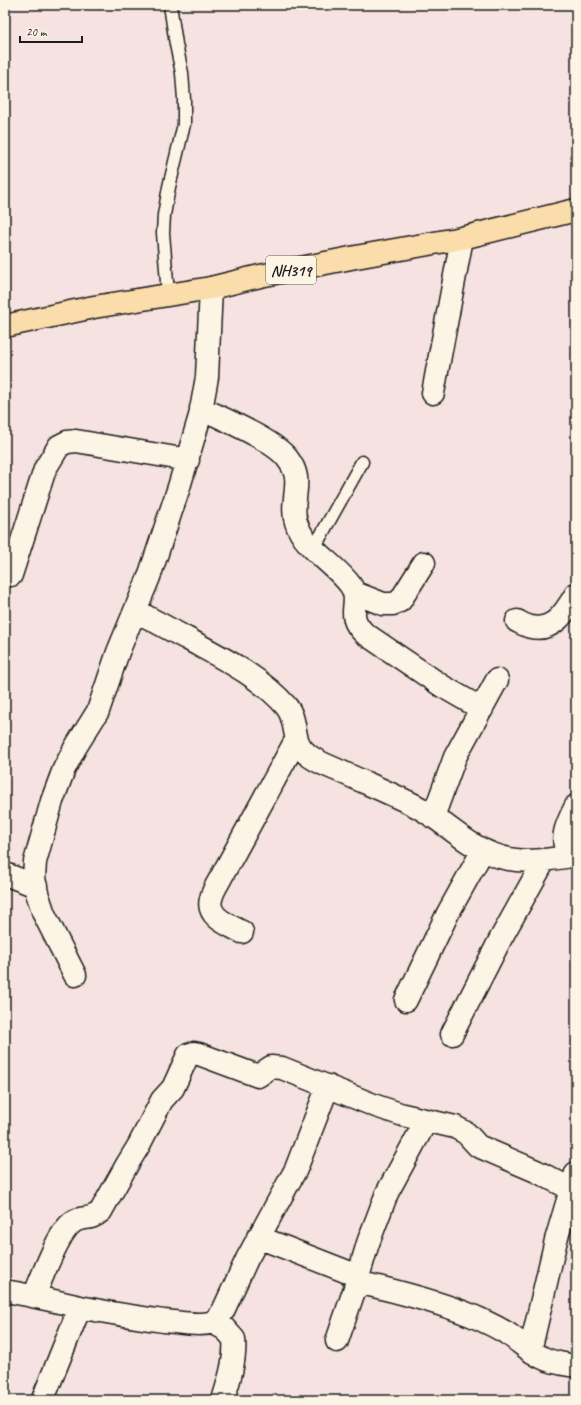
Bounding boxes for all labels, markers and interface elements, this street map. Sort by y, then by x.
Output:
scale bar [20,18,82,44]
text: 20 m [26,24,48,40]
road number: NH319 [266,256,316,284]

